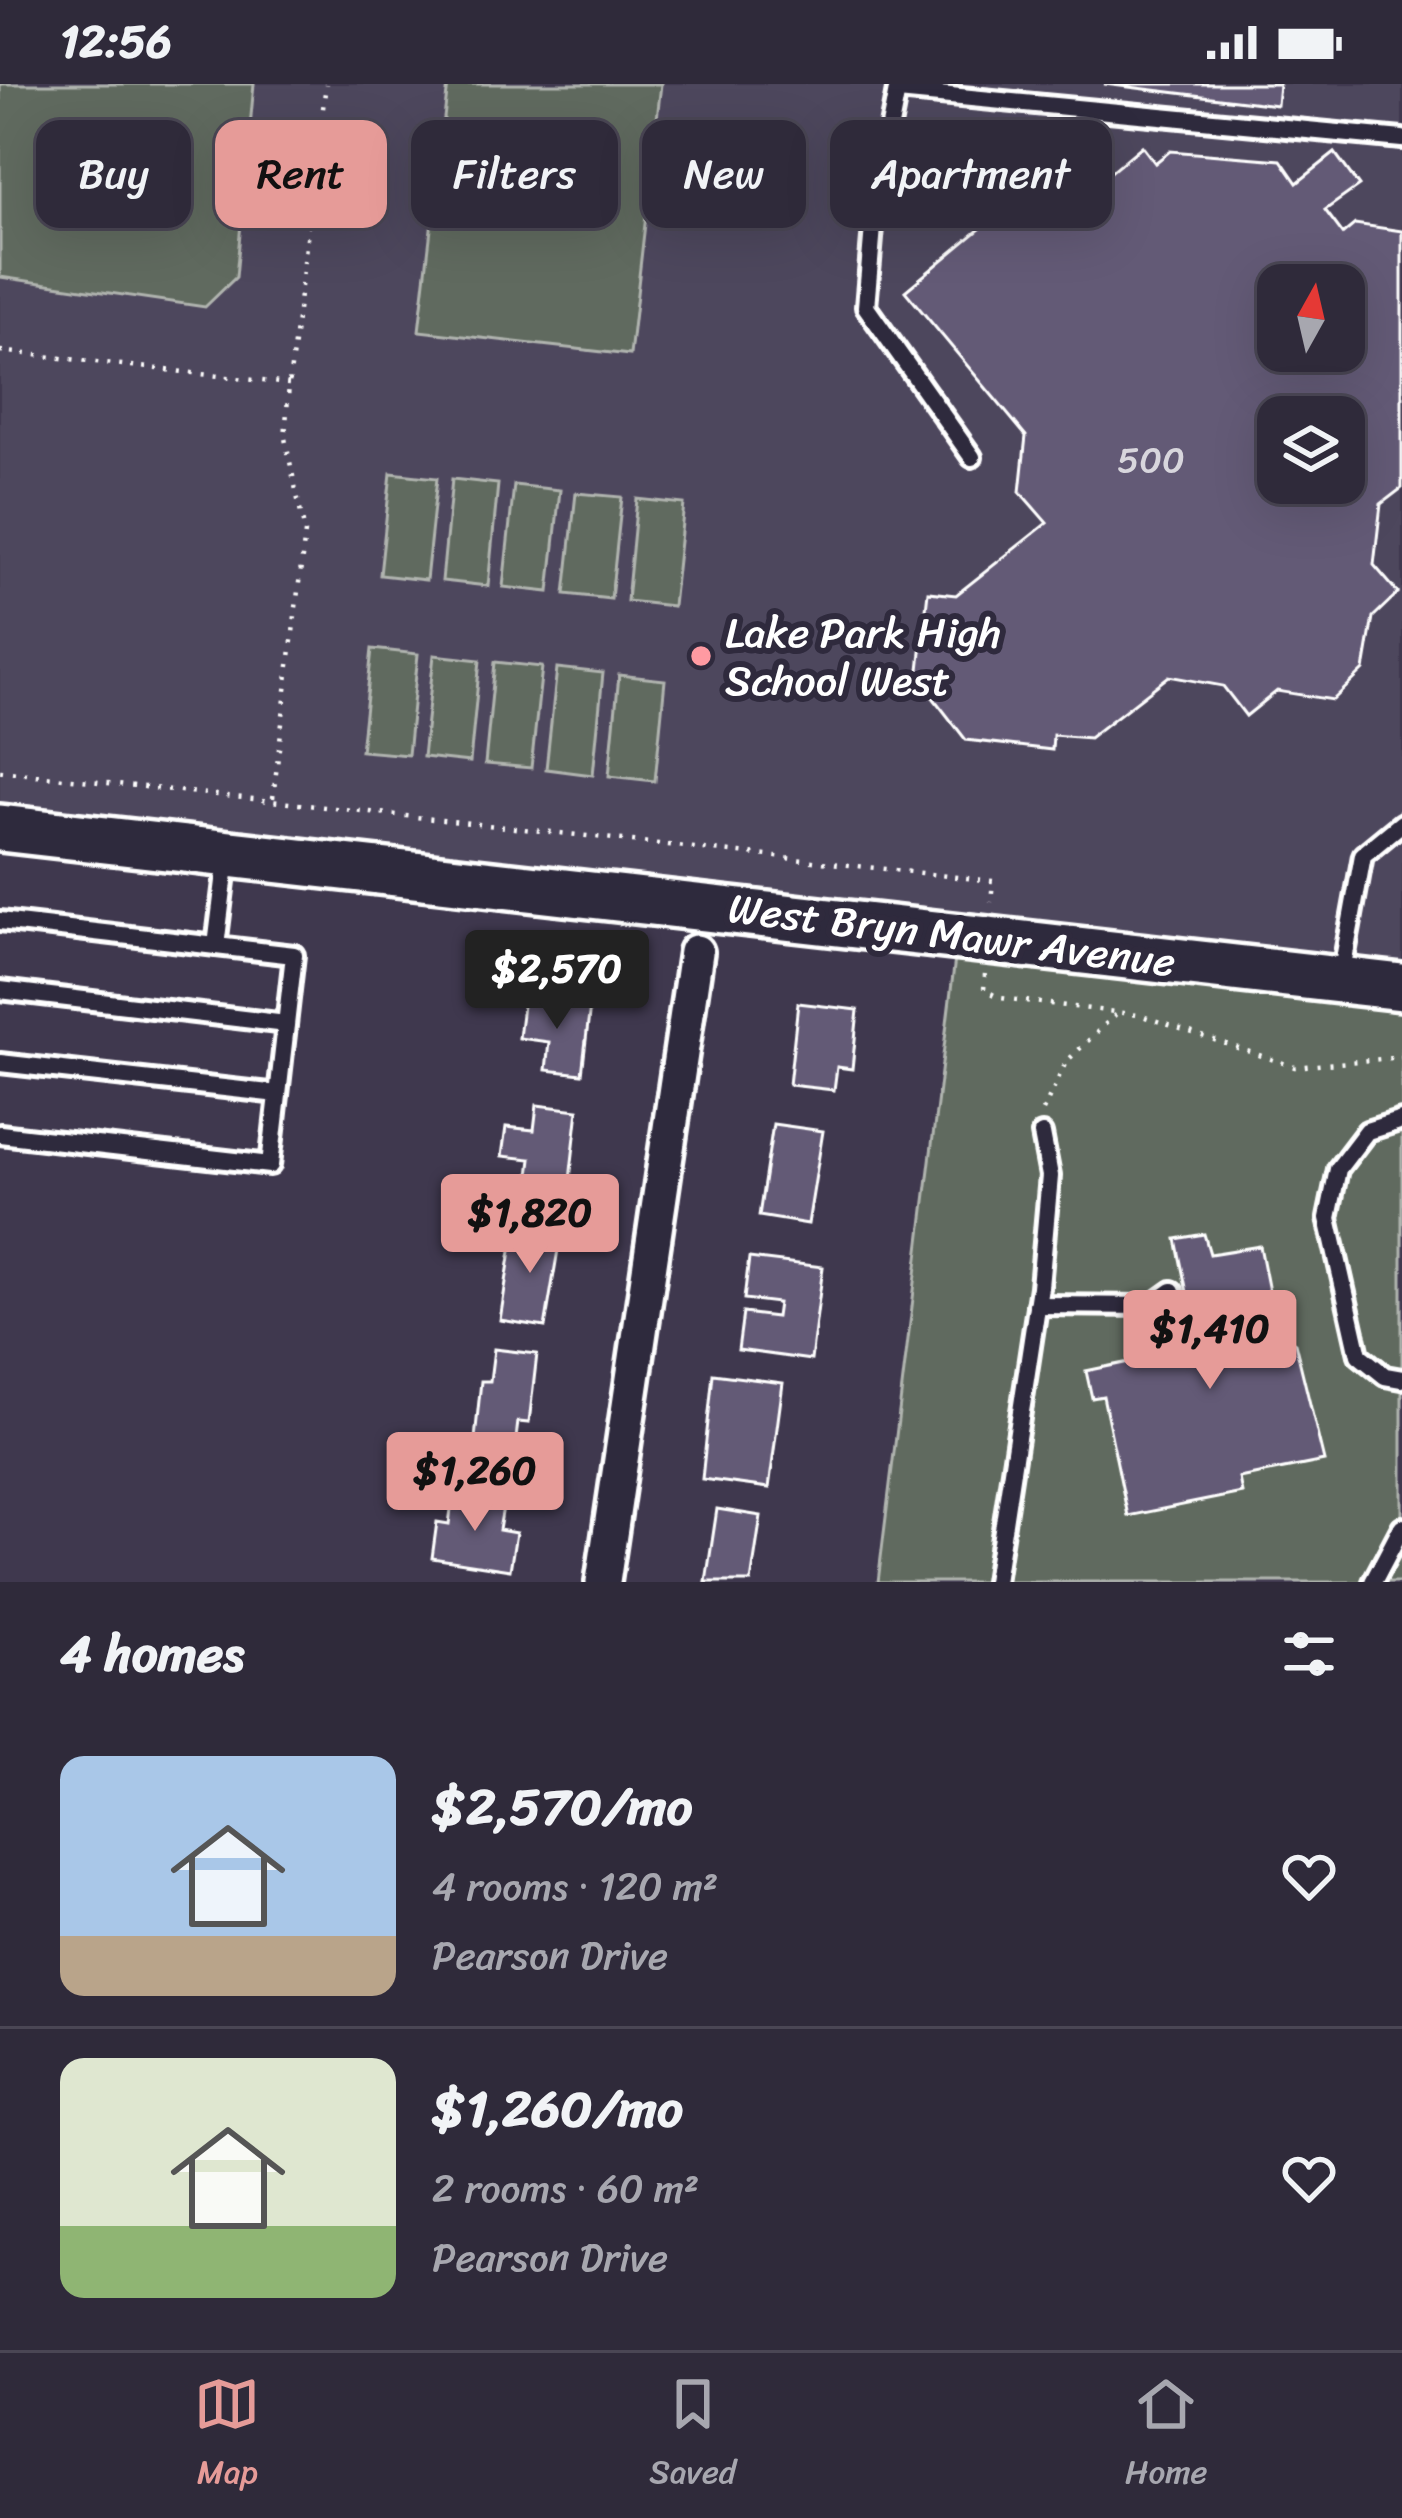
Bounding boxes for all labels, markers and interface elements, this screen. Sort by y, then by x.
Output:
text: 12:56 [60,2,172,82]
chip: Buy [36,120,191,228]
chip: Rent [215,120,387,228]
chip: Filters [411,120,618,228]
chip: New [642,120,806,228]
chip: Apartment [830,120,1112,228]
north arrow [1257,264,1365,372]
map controls [1257,264,1365,504]
button: layers [1257,396,1365,504]
house number: 500 [1117,428,1185,492]
place label: Lake Park High School West [725,596,1001,718]
marker: Lake Park High School West [688,643,714,669]
street label: West Bryn Mawr Avenue [724,871,1180,999]
pin: $2,570 [459,930,655,1032]
text: $2,570 [492,934,622,1003]
pin: $1,820 [432,1174,628,1276]
text: $1,820 [468,1178,592,1247]
pin: $1,410 [1112,1290,1308,1392]
text: $1,410 [1150,1294,1270,1363]
pin: $1,260 [377,1432,573,1534]
text: $1,260 [414,1436,536,1505]
text: 4 homes [60,1609,244,1699]
icon: filters [1276,1621,1342,1687]
text: $2,570/mo [432,1762,692,1852]
icon: home [156,1804,300,1948]
icon: heart [1276,1843,1342,1909]
text: 4 rooms · 120 m² [432,1852,718,1921]
text: Pearson Drive [432,1921,668,1990]
text: $1,260/mo [432,2064,683,2154]
icon: home [156,2106,300,2250]
icon: heart [1276,2145,1342,2211]
text: 2 rooms · 60 m² [432,2154,699,2223]
text: Pearson Drive [432,2223,668,2292]
tab: Map [194,2371,260,2501]
tab: Saved [649,2371,736,2501]
tab: Home [1125,2371,1208,2501]

